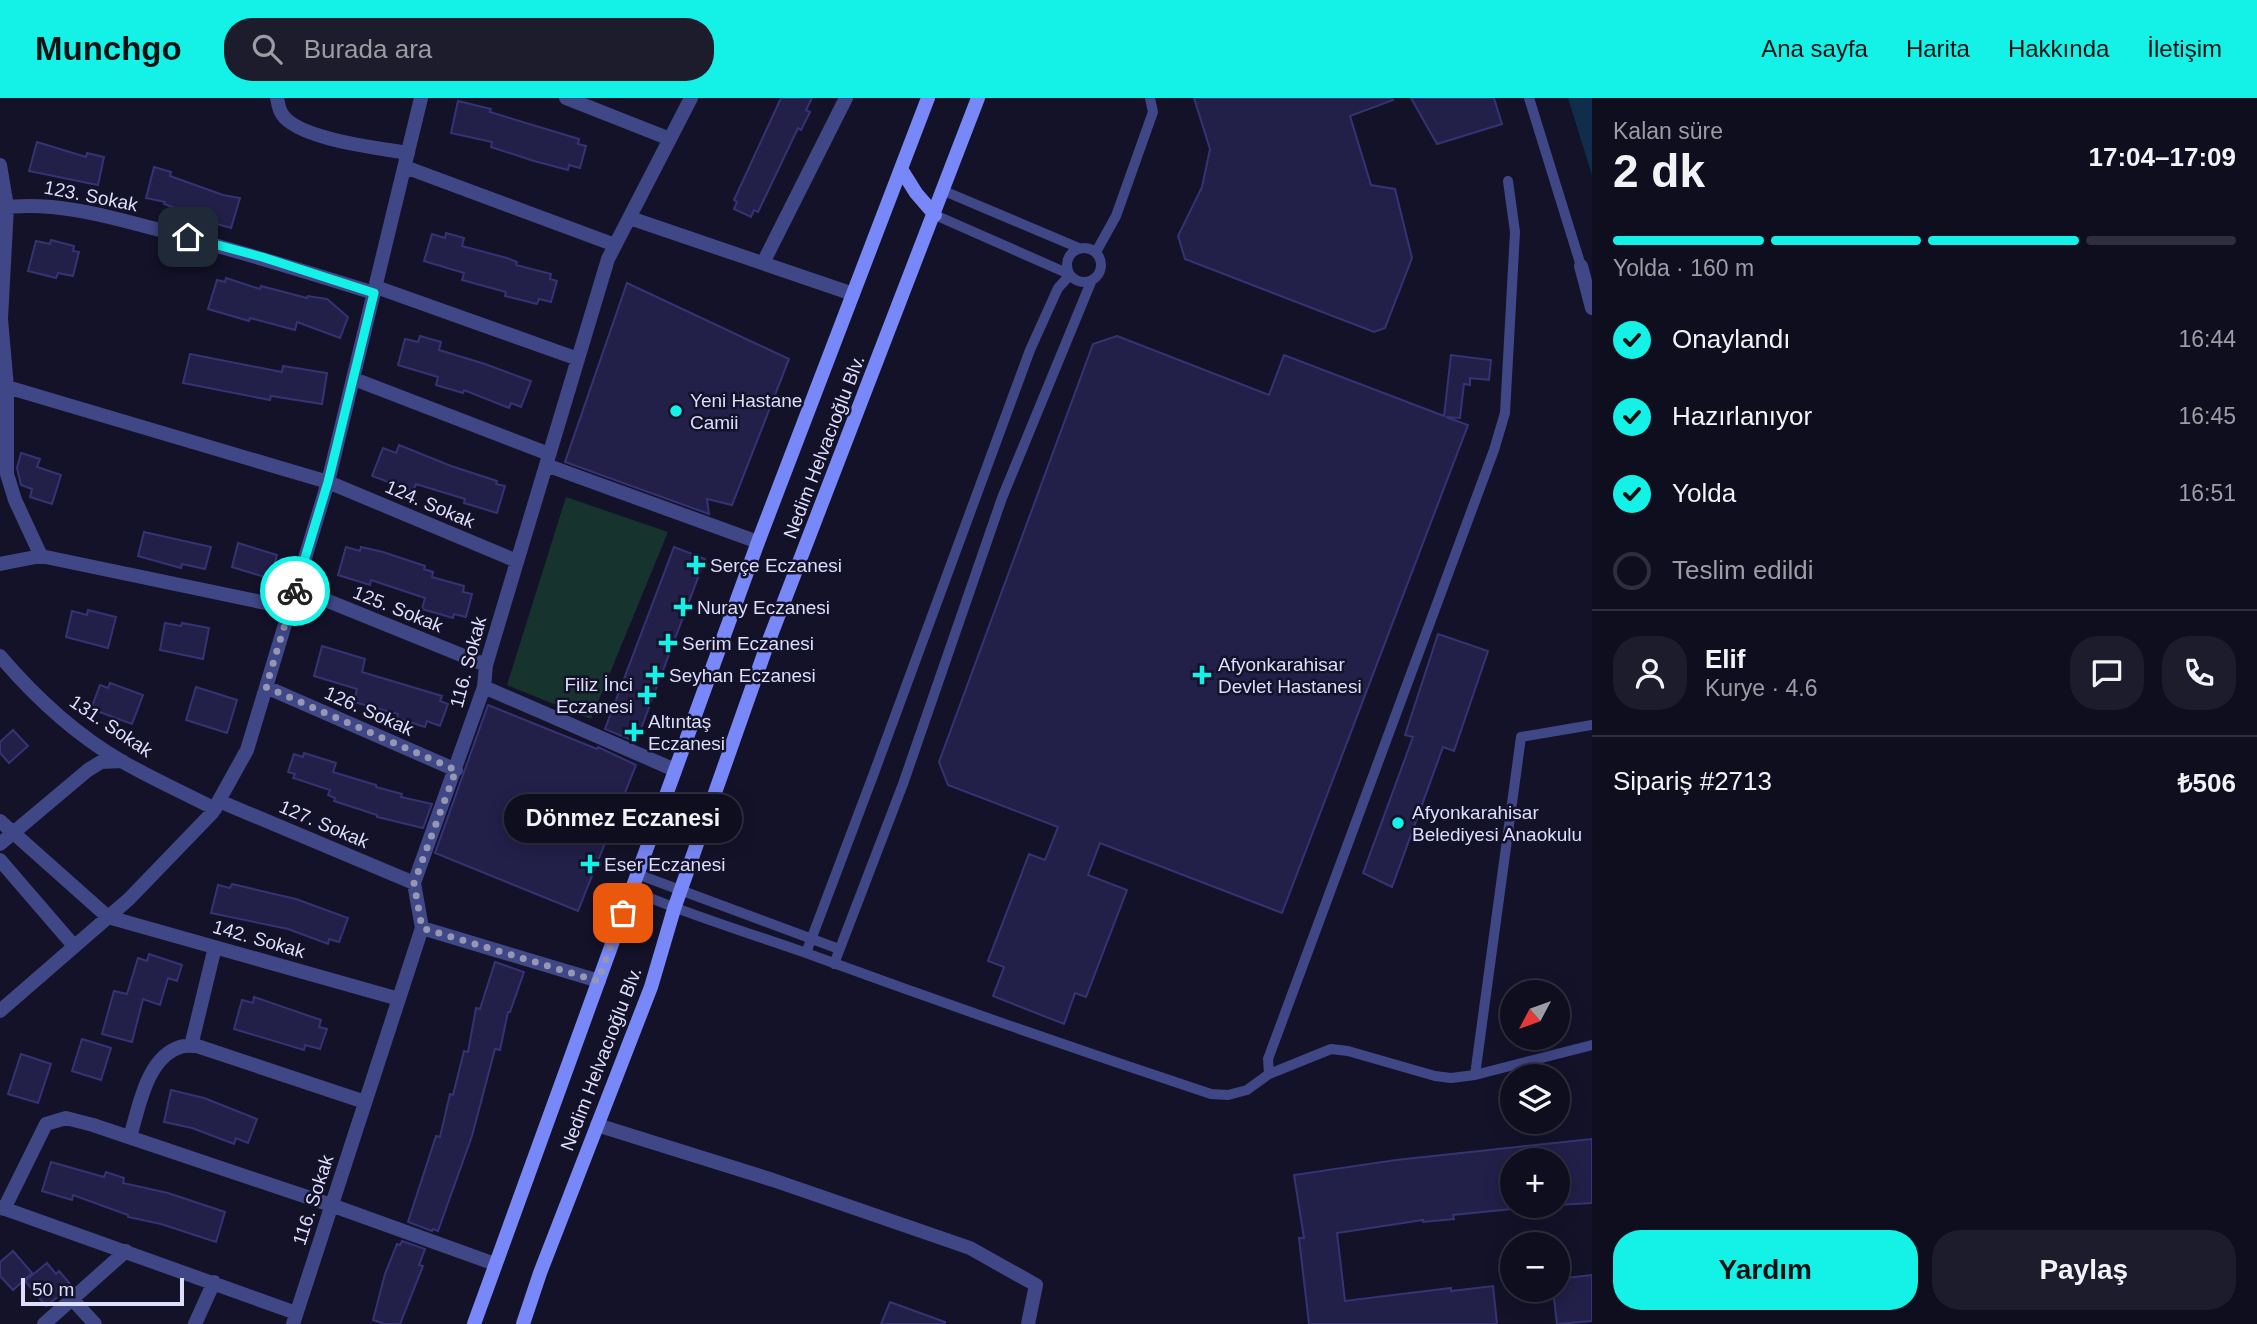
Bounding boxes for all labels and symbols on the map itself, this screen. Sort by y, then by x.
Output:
street label: 123. Sokak [42,177,140,215]
pin [158,207,218,267]
street label: Nedim Helvacıoğlu Blv. [779,352,869,542]
place label: Yeni Hastane Camii [690,390,802,433]
marker: Yeni Hastane Camii [668,403,684,419]
street label: 124. Sokak [382,476,478,532]
place label: Serçe Eczanesi [710,555,842,576]
courier [260,556,330,626]
marker: Serçe Eczanesi [688,557,704,573]
street label: 125. Sokak [350,581,446,637]
place label: Nuray Eczanesi [697,597,830,618]
marker: Nuray Eczanesi [675,599,691,615]
street label: 116. Sokak [446,614,490,710]
place label: Serim Eczanesi [682,633,814,654]
marker: Serim Eczanesi [660,635,676,651]
place label: Afyonkarahisar Devlet Hastanesi [1218,654,1362,697]
place label: Seyhan Eczanesi [669,665,816,686]
marker: Afyonkarahisar Devlet Hastanesi [1192,665,1212,685]
marker: Seyhan Eczanesi [647,667,663,683]
place label: Filiz İnci Eczanesi [556,674,633,717]
street label: 126. Sokak [321,682,417,740]
marker: Filiz İnci Eczanesi [639,687,655,703]
street label: 131. Sokak [66,691,157,762]
place label: Altıntaş Eczanesi [648,711,725,754]
marker: Altıntaş Eczanesi [626,724,642,740]
callout: Dönmez Eczanesi [504,794,742,843]
street label: 127. Sokak [276,796,372,852]
place label: Afyonkarahisar Belediyesi Anaokulu [1412,802,1582,845]
marker: Afyonkarahisar Belediyesi Anaokulu [1390,815,1406,831]
place label: Eser Eczanesi [604,854,725,875]
marker: Eser Eczanesi [582,856,598,872]
pin [593,883,653,943]
street label: 142. Sokak [210,916,308,962]
street label: Nedim Helvacıoğlu Blv. [556,964,646,1154]
north arrow [1500,980,1570,1050]
street label: 116. Sokak [289,1152,338,1248]
scale bar [21,1275,184,1307]

